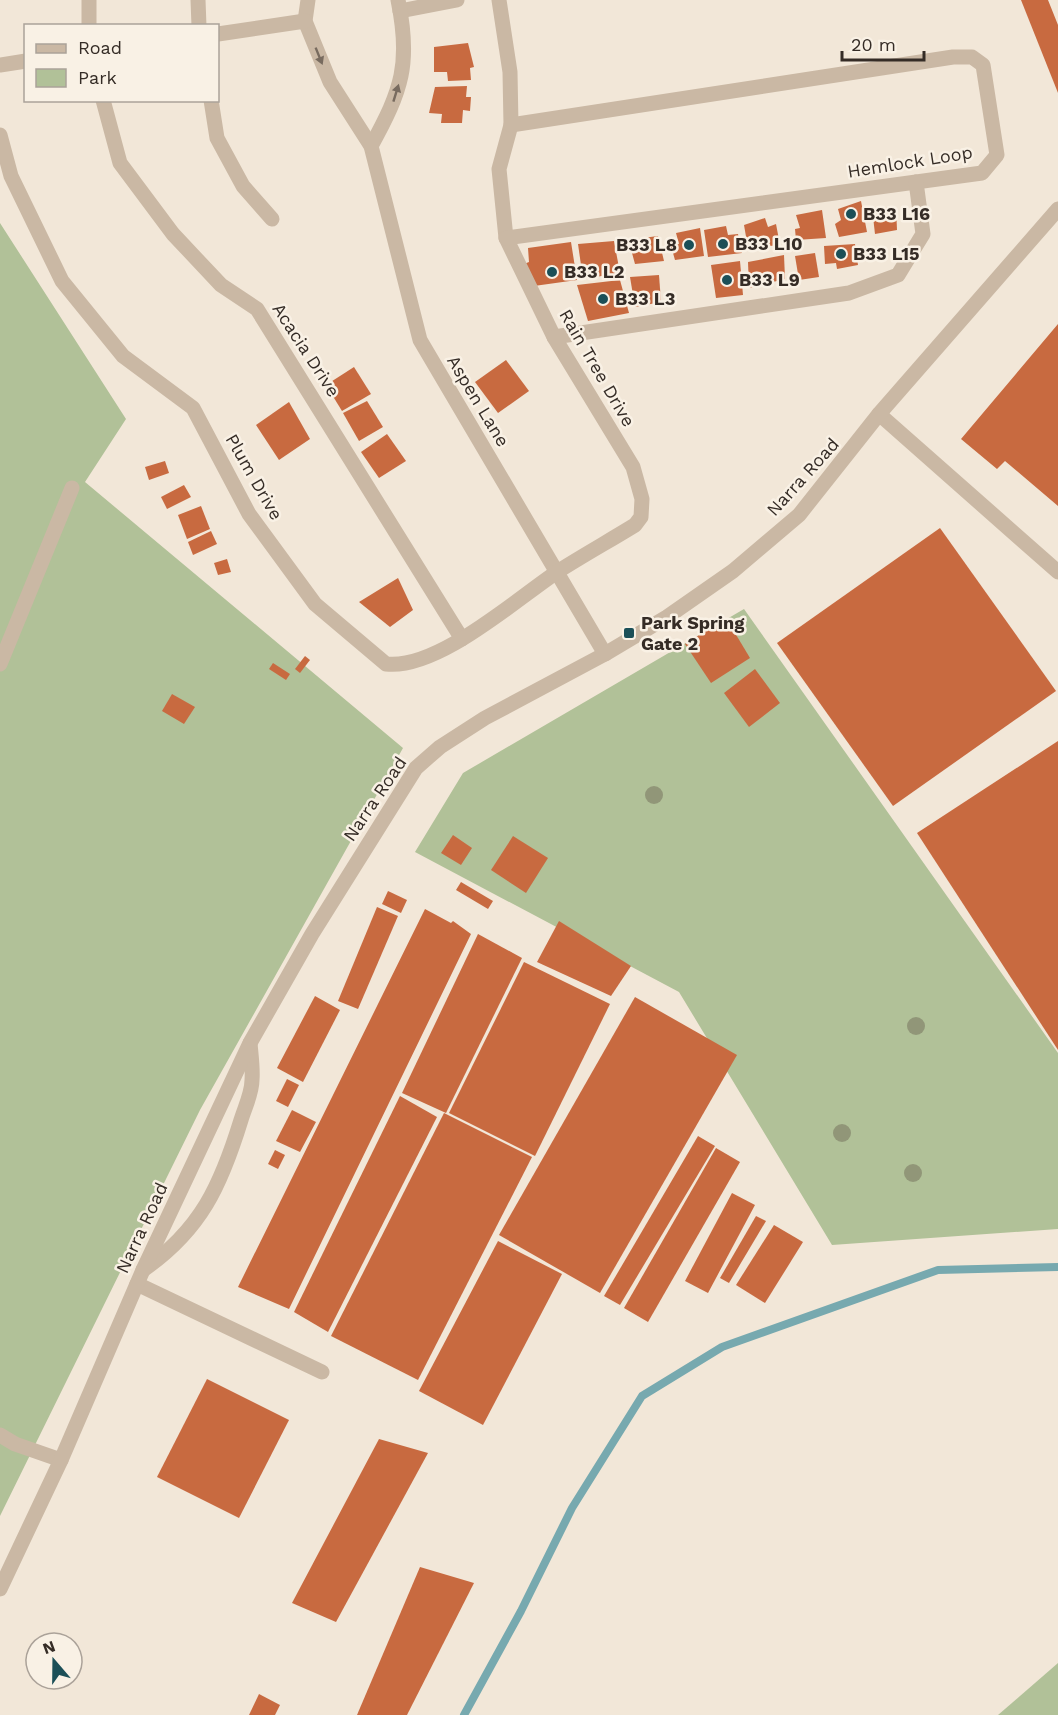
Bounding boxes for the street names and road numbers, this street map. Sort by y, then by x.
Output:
street label: Hemlock Loop [846,141,974,182]
street label: Acacia Drive [268,299,345,401]
street label: Rain Tree Drive [555,305,640,430]
street label: Aspen Lane [443,351,514,450]
street label: Plum Drive [221,430,287,523]
street label: Narra Road [762,433,843,520]
street label: Narra Road [339,752,411,845]
street label: Narra Road [111,1179,172,1276]

